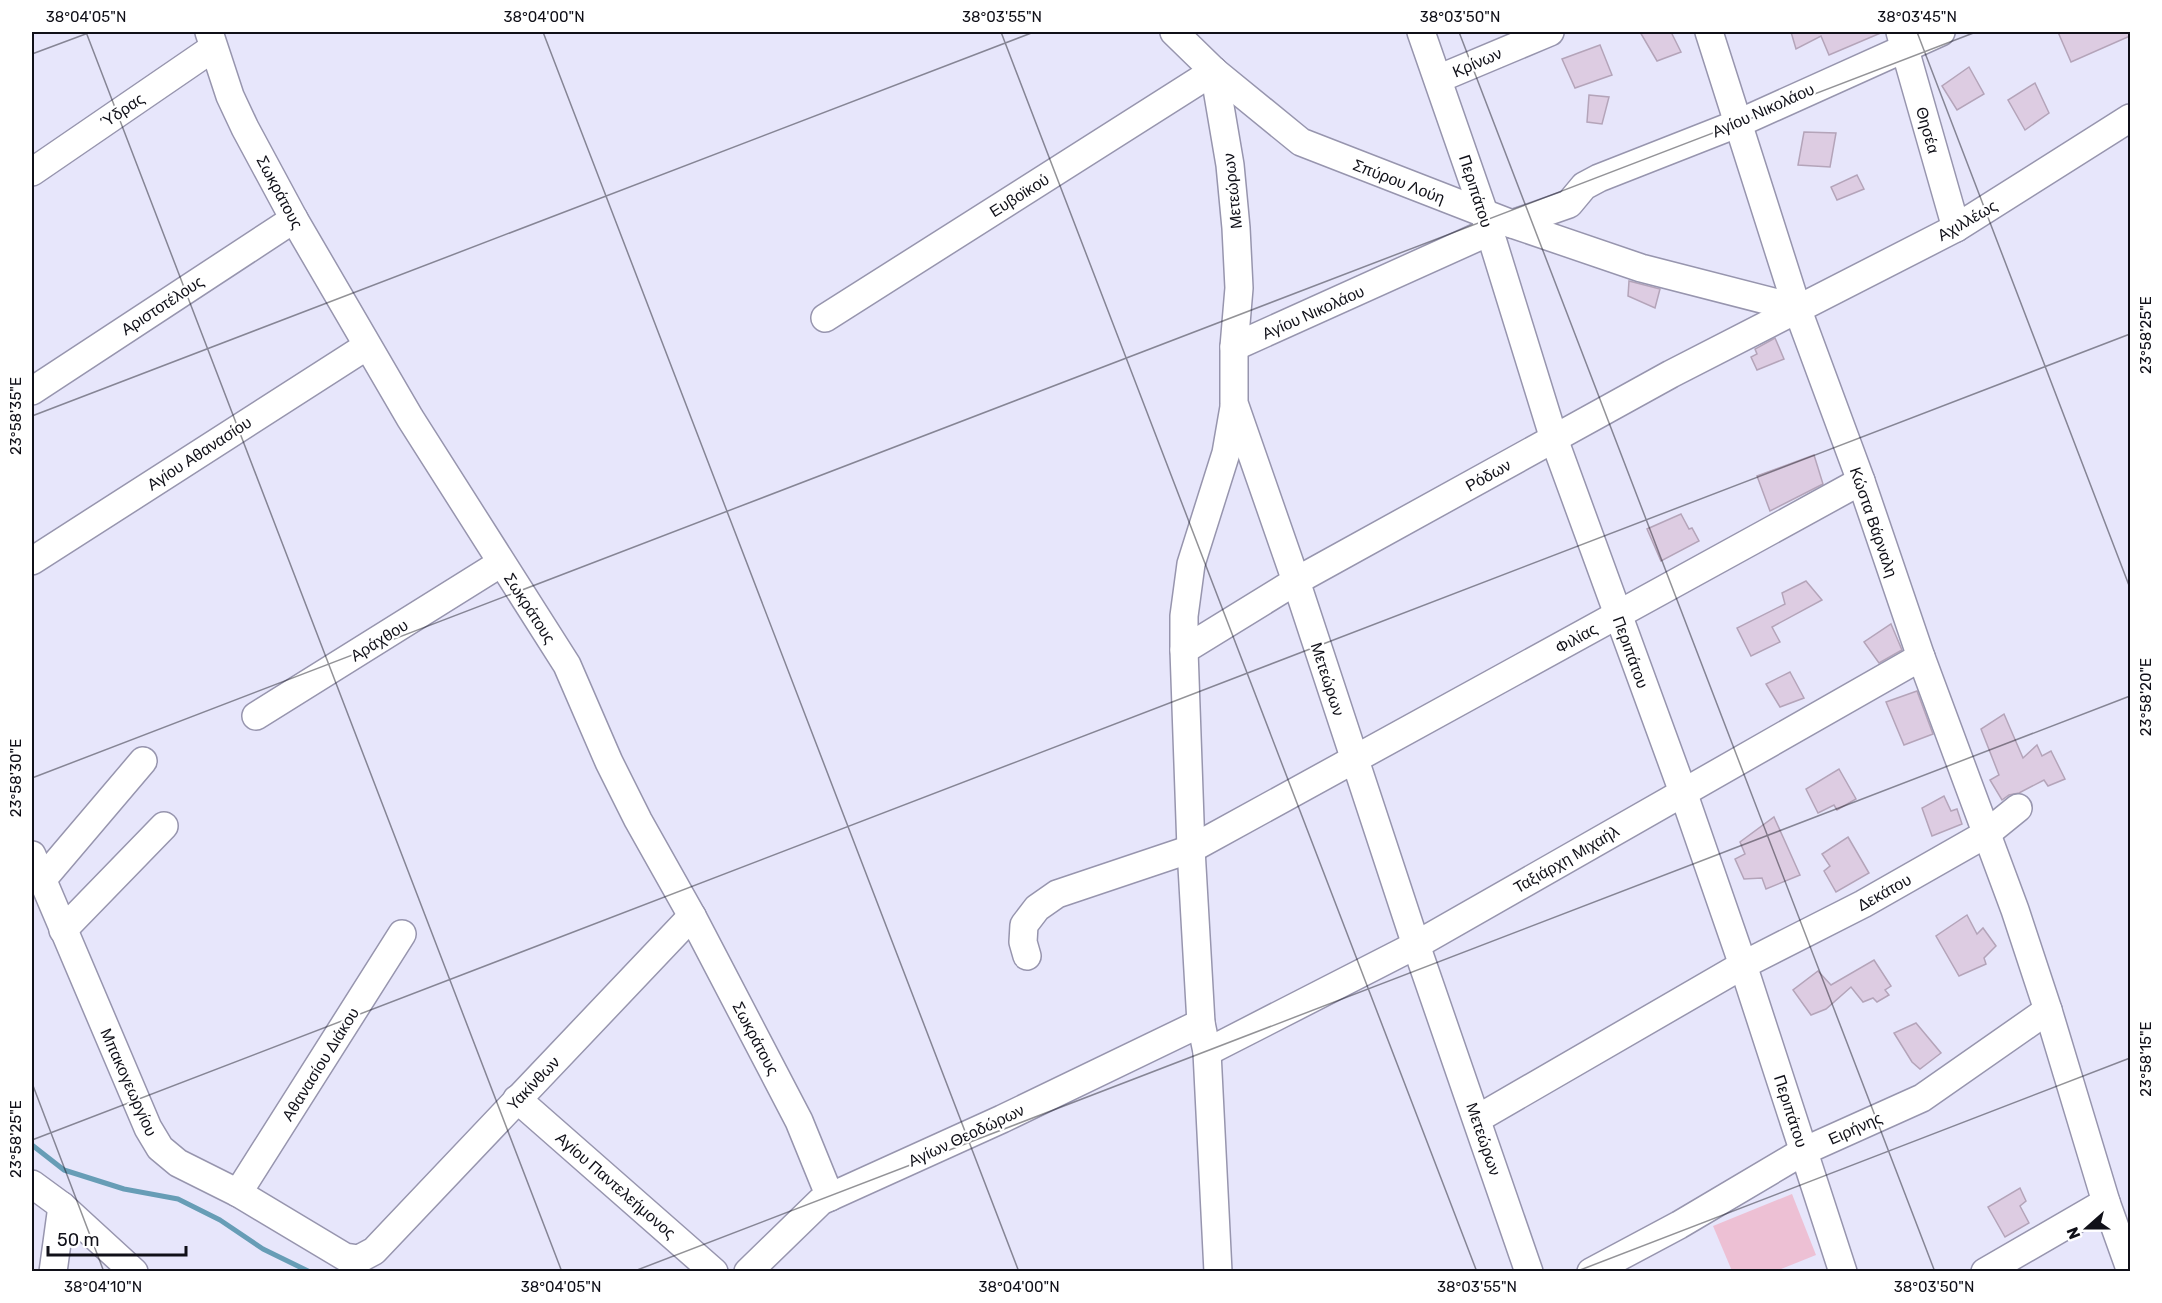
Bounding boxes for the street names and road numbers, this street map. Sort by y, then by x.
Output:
street label: Κρίνων [1450,44,1505,81]
street label: Αγίου Νικολάου [1709,79,1817,141]
street label: Ύδρας [97,89,148,132]
street label: Θησέα [1912,105,1943,156]
street label: Σωκράτους [252,152,307,232]
street label: Μετεώρων [1219,152,1246,230]
street label: Περιπάτου [1455,152,1496,230]
street label: Σπύρου Λούη [1350,155,1447,208]
street label: Ευβοϊκού [986,170,1053,221]
street label: Αχιλλέως [1934,196,2001,245]
street label: Αριστοτέλους [117,272,207,339]
street label: Αγίου Νικολάου [1259,281,1367,343]
street label: Αγίου Αθανασίου [144,413,255,494]
street label: Ρόδων [1462,455,1514,496]
street label: Κώστα Βάρναλη [1846,465,1901,580]
street label: Σωκράτους [500,569,560,647]
street label: Περιπάτου [1609,614,1652,691]
street label: Αράχθου [347,615,411,665]
street label: Φιλίας [1552,619,1601,658]
street label: Μετεώρων [1307,640,1348,718]
street label: Ταξιάρχη Μιχαήλ [1510,822,1622,897]
street label: Δεκάτου [1854,870,1914,915]
street label: Σωκράτους [728,998,783,1078]
street label: Αθανασίου Διάκου [278,1004,363,1124]
street label: Μπακογεωργίου [96,1025,161,1139]
street label: Υακίνθων [503,1052,564,1114]
street label: Περιπάτου [1770,1072,1811,1150]
street label: Αγίων Θεοδώρων [905,1100,1027,1171]
street label: Μετεώρων [1462,1100,1505,1178]
street label: Ειρήνης [1825,1108,1885,1149]
street label: Αγίου Παντελεήμονος [552,1128,680,1243]

